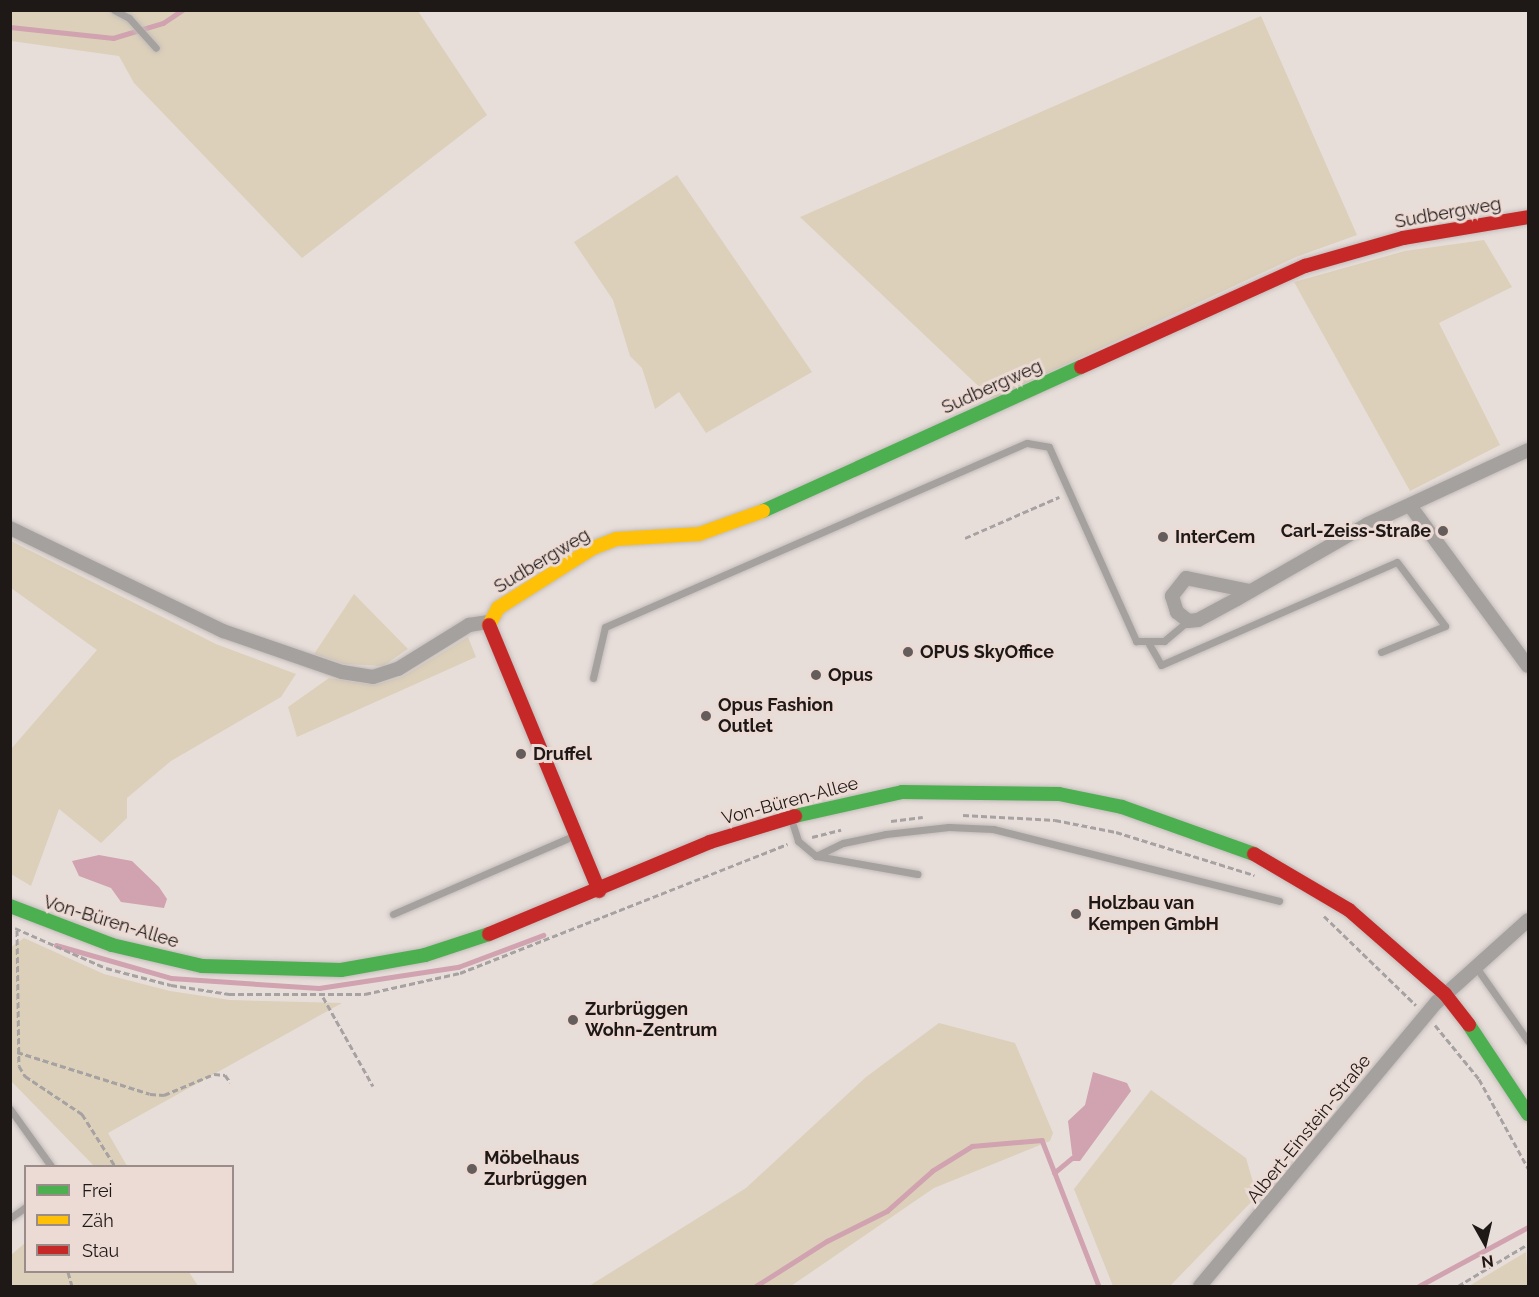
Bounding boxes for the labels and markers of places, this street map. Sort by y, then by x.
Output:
place label: Carl-Zeiss-Straße [1281,520,1431,542]
marker: Carl-Zeiss-Straße [1436,524,1450,538]
place label: InterCem [1175,526,1255,548]
marker: InterCem [1156,530,1170,544]
place label: OPUS SkyOffice [920,641,1054,663]
marker: OPUS SkyOffice [901,645,915,659]
place label: Opus [828,664,873,686]
marker: Opus [809,668,823,682]
place label: Opus Fashion Outlet [718,695,833,738]
marker: Opus Fashion Outlet [699,709,713,723]
place label: Druffel [533,743,592,765]
marker: Druffel [514,747,528,761]
place label: Holzbau van Kempen GmbH [1088,893,1219,936]
marker: Holzbau van Kempen GmbH [1069,907,1083,921]
place label: Zurbrüggen Wohn-Zentrum [585,999,717,1042]
marker: Zurbrüggen Wohn-Zentrum [566,1013,580,1027]
place label: Möbelhaus Zurbrüggen [484,1148,587,1190]
marker: Möbelhaus Zurbrüggen [465,1162,479,1176]

